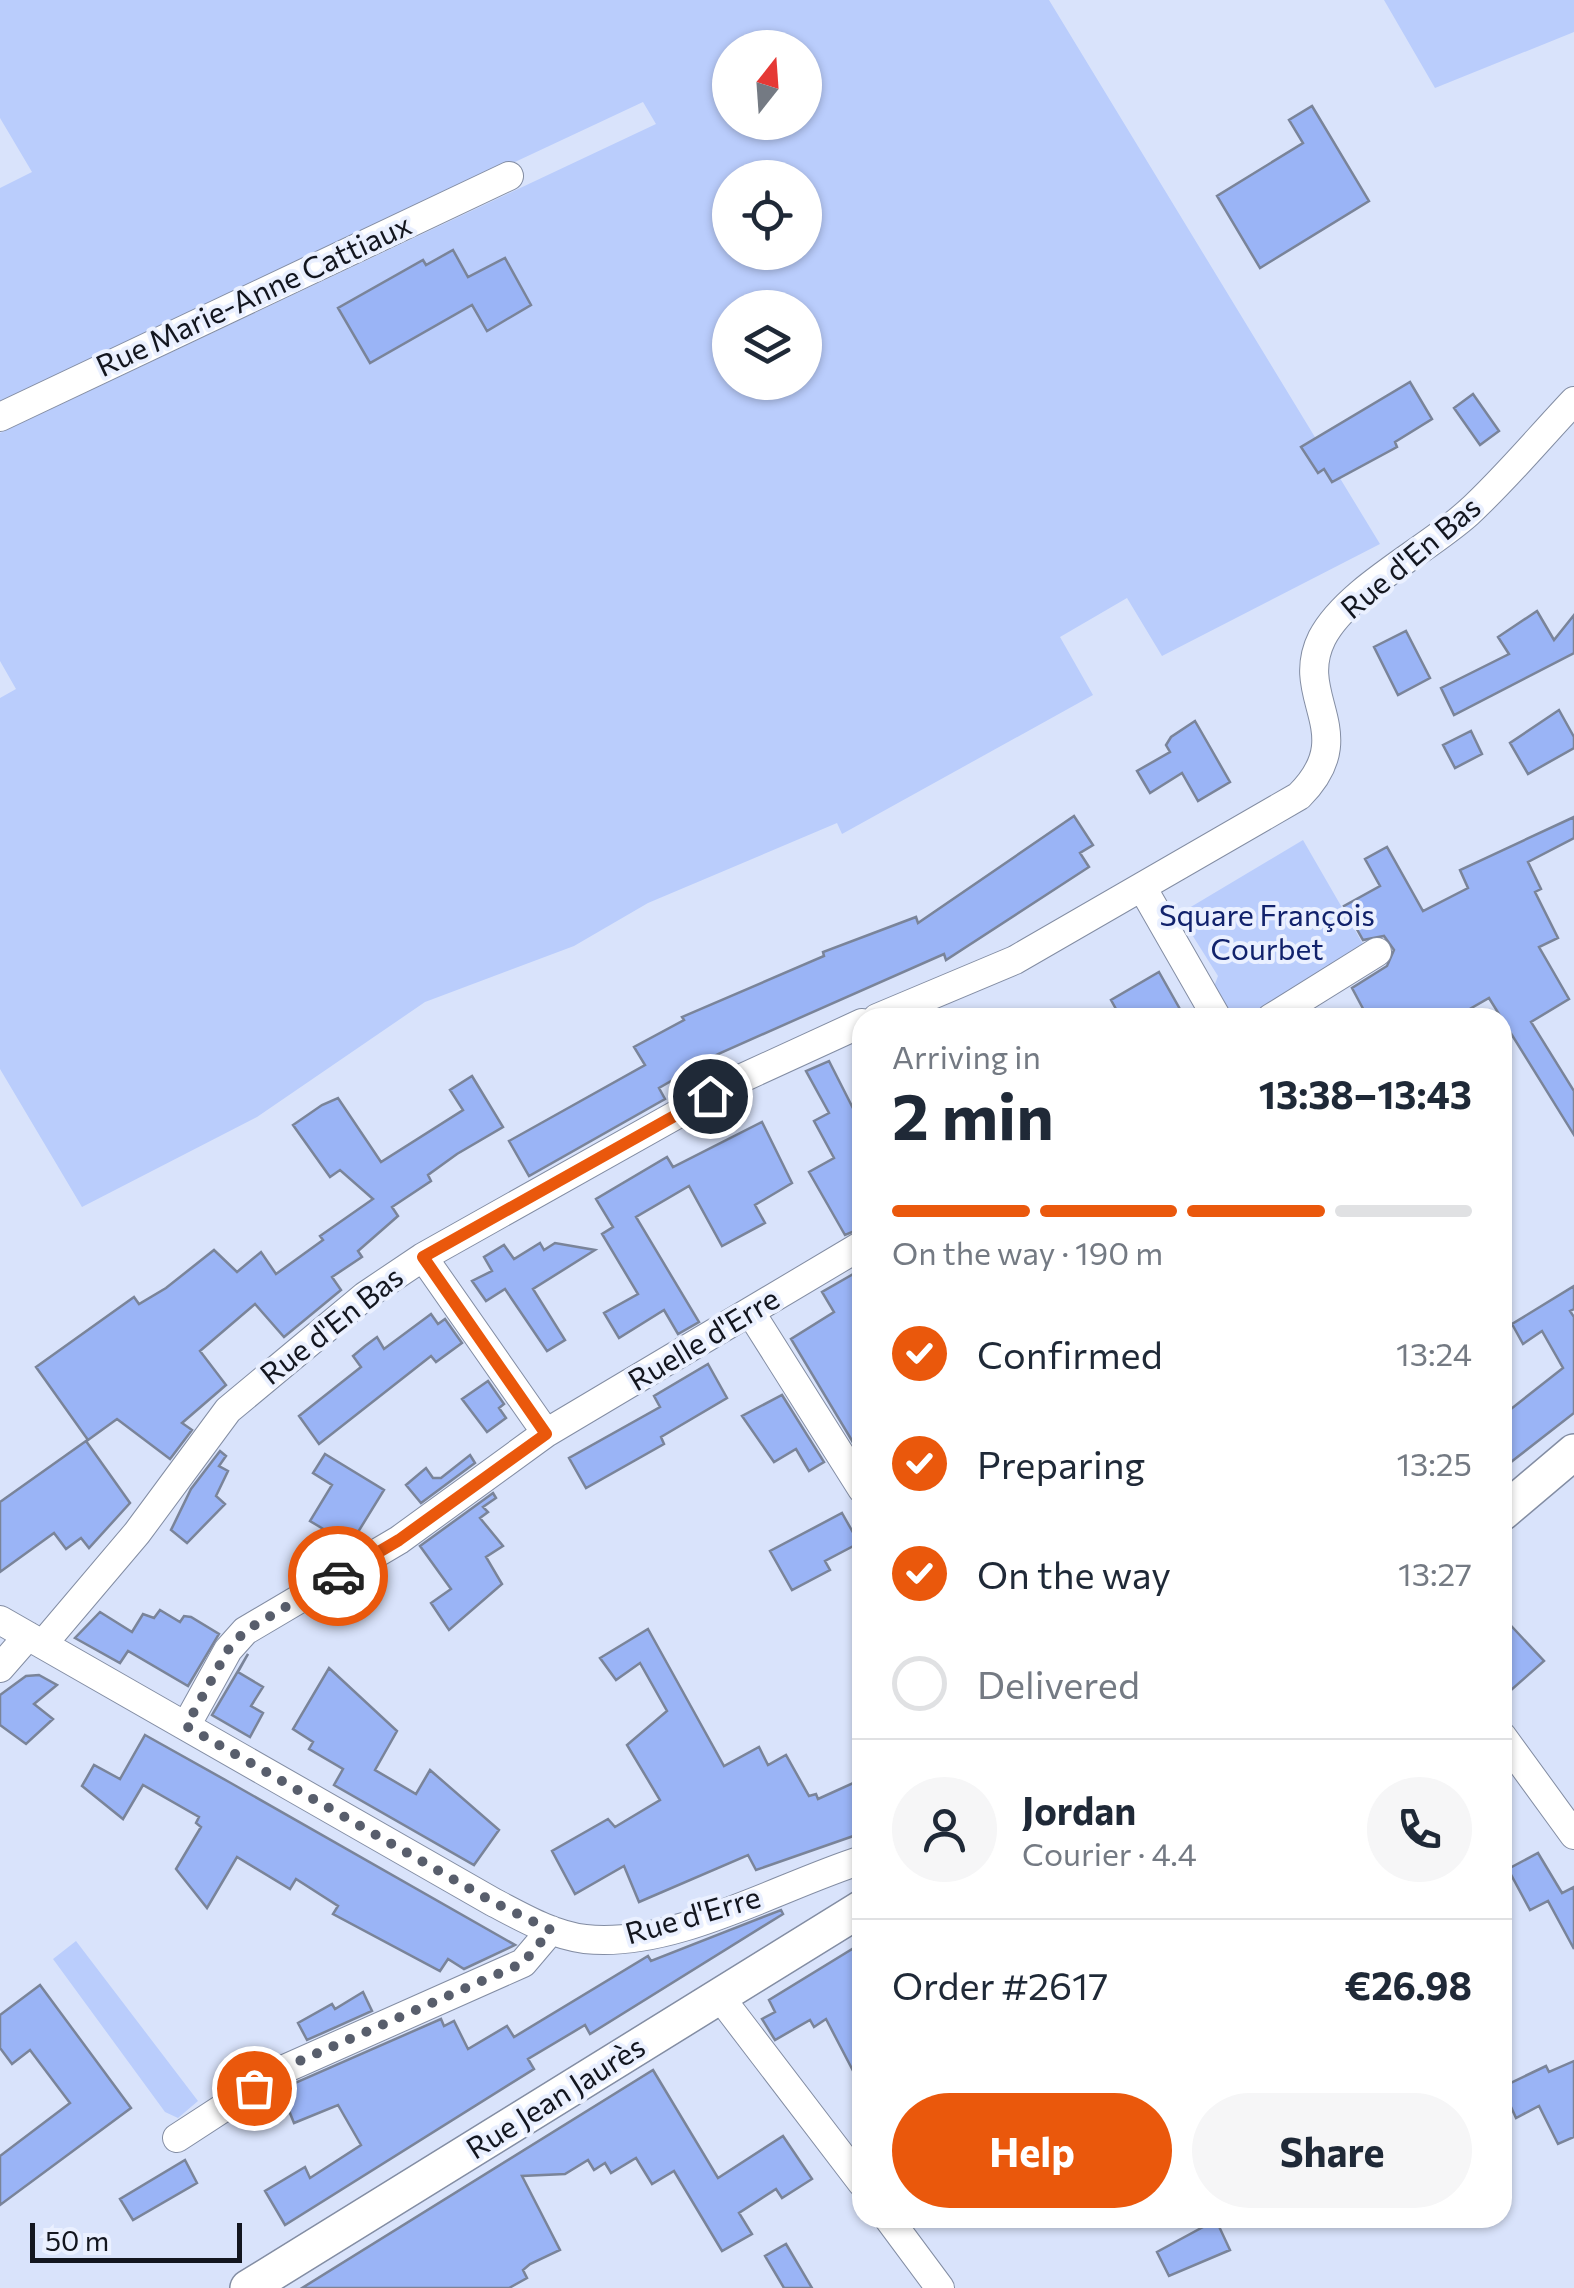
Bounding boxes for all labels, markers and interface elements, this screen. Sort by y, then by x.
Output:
north arrow [712,30,822,140]
map controls [712,30,822,400]
button: locate [712,160,822,270]
street label: Rue Marie-Anne Cattiaux [89,204,416,383]
button: layers [712,290,822,400]
street label: Rue d'En Bas [1332,487,1487,625]
park label: Square François Courbet [1159,895,1375,966]
text: Arriving in [892,1036,1041,1076]
pin [668,1054,753,1139]
icon: home [683,1069,738,1124]
text: 13:38–13:43 [1259,1070,1472,1117]
text: 2 min [892,1074,1054,1153]
text: On the way · 190 m [892,1232,1163,1272]
street label: Rue d'En Bas [252,1257,409,1391]
street label: Ruelle d'Erre [620,1278,785,1397]
icon: check [892,1326,947,1381]
text: Confirmed [977,1330,1163,1377]
text: 13:24 [1396,1333,1472,1373]
icon: check [892,1436,947,1491]
text: Preparing [977,1440,1145,1487]
text: 13:25 [1396,1443,1472,1483]
courier [288,1526,388,1626]
icon: check [892,1546,947,1601]
icon: car [311,1549,366,1604]
text: On the way [977,1550,1171,1597]
text: 13:27 [1398,1553,1472,1593]
text: Delivered [977,1660,1140,1707]
button: person [892,1777,997,1882]
button: phone [1367,1777,1472,1882]
text: Jordan [1022,1786,1136,1833]
text: Courier · 4.4 [1022,1833,1197,1873]
street label: Rue d'Erre [621,1877,764,1951]
text: Order #2617 [892,1961,1108,2008]
text: €26.98 [1344,1961,1472,2008]
street label: Rue Jean Jaurès [459,2026,651,2166]
pin [212,2046,297,2131]
icon: bag [227,2061,282,2116]
button: Help [892,2093,1172,2208]
button: Share [1192,2093,1472,2208]
scale bar [30,2218,242,2262]
text: 50 m [45,2223,109,2257]

